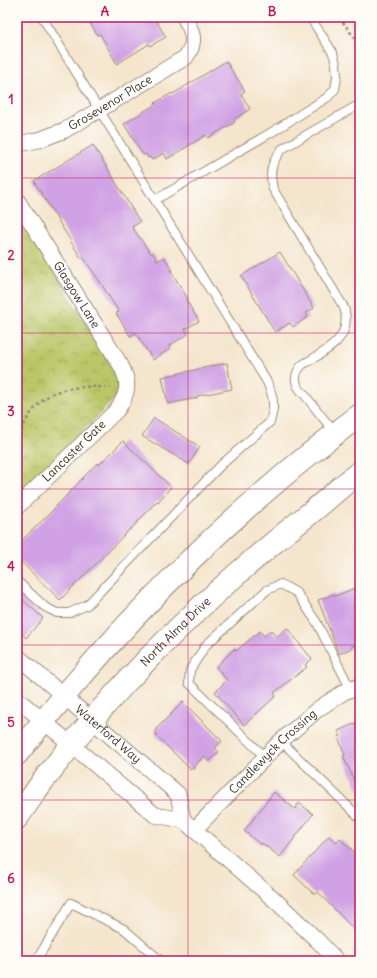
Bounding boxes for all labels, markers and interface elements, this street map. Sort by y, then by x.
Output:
text: A [101,3,110,20]
text: B [268,3,277,20]
street label: Grosevenor Place [65,72,155,133]
text: 1 [8,91,14,108]
text: 2 [7,247,15,264]
street label: Glasgow Lane [50,258,104,331]
text: 3 [7,403,15,420]
street label: Lancaster Gate [39,417,109,485]
text: 4 [7,558,15,575]
street label: North Alma Drive [137,594,214,669]
street label: Waterford Way [72,701,144,766]
street label: Candlewyck Crossing [225,706,319,797]
text: 5 [7,714,15,731]
text: 6 [7,870,15,887]

